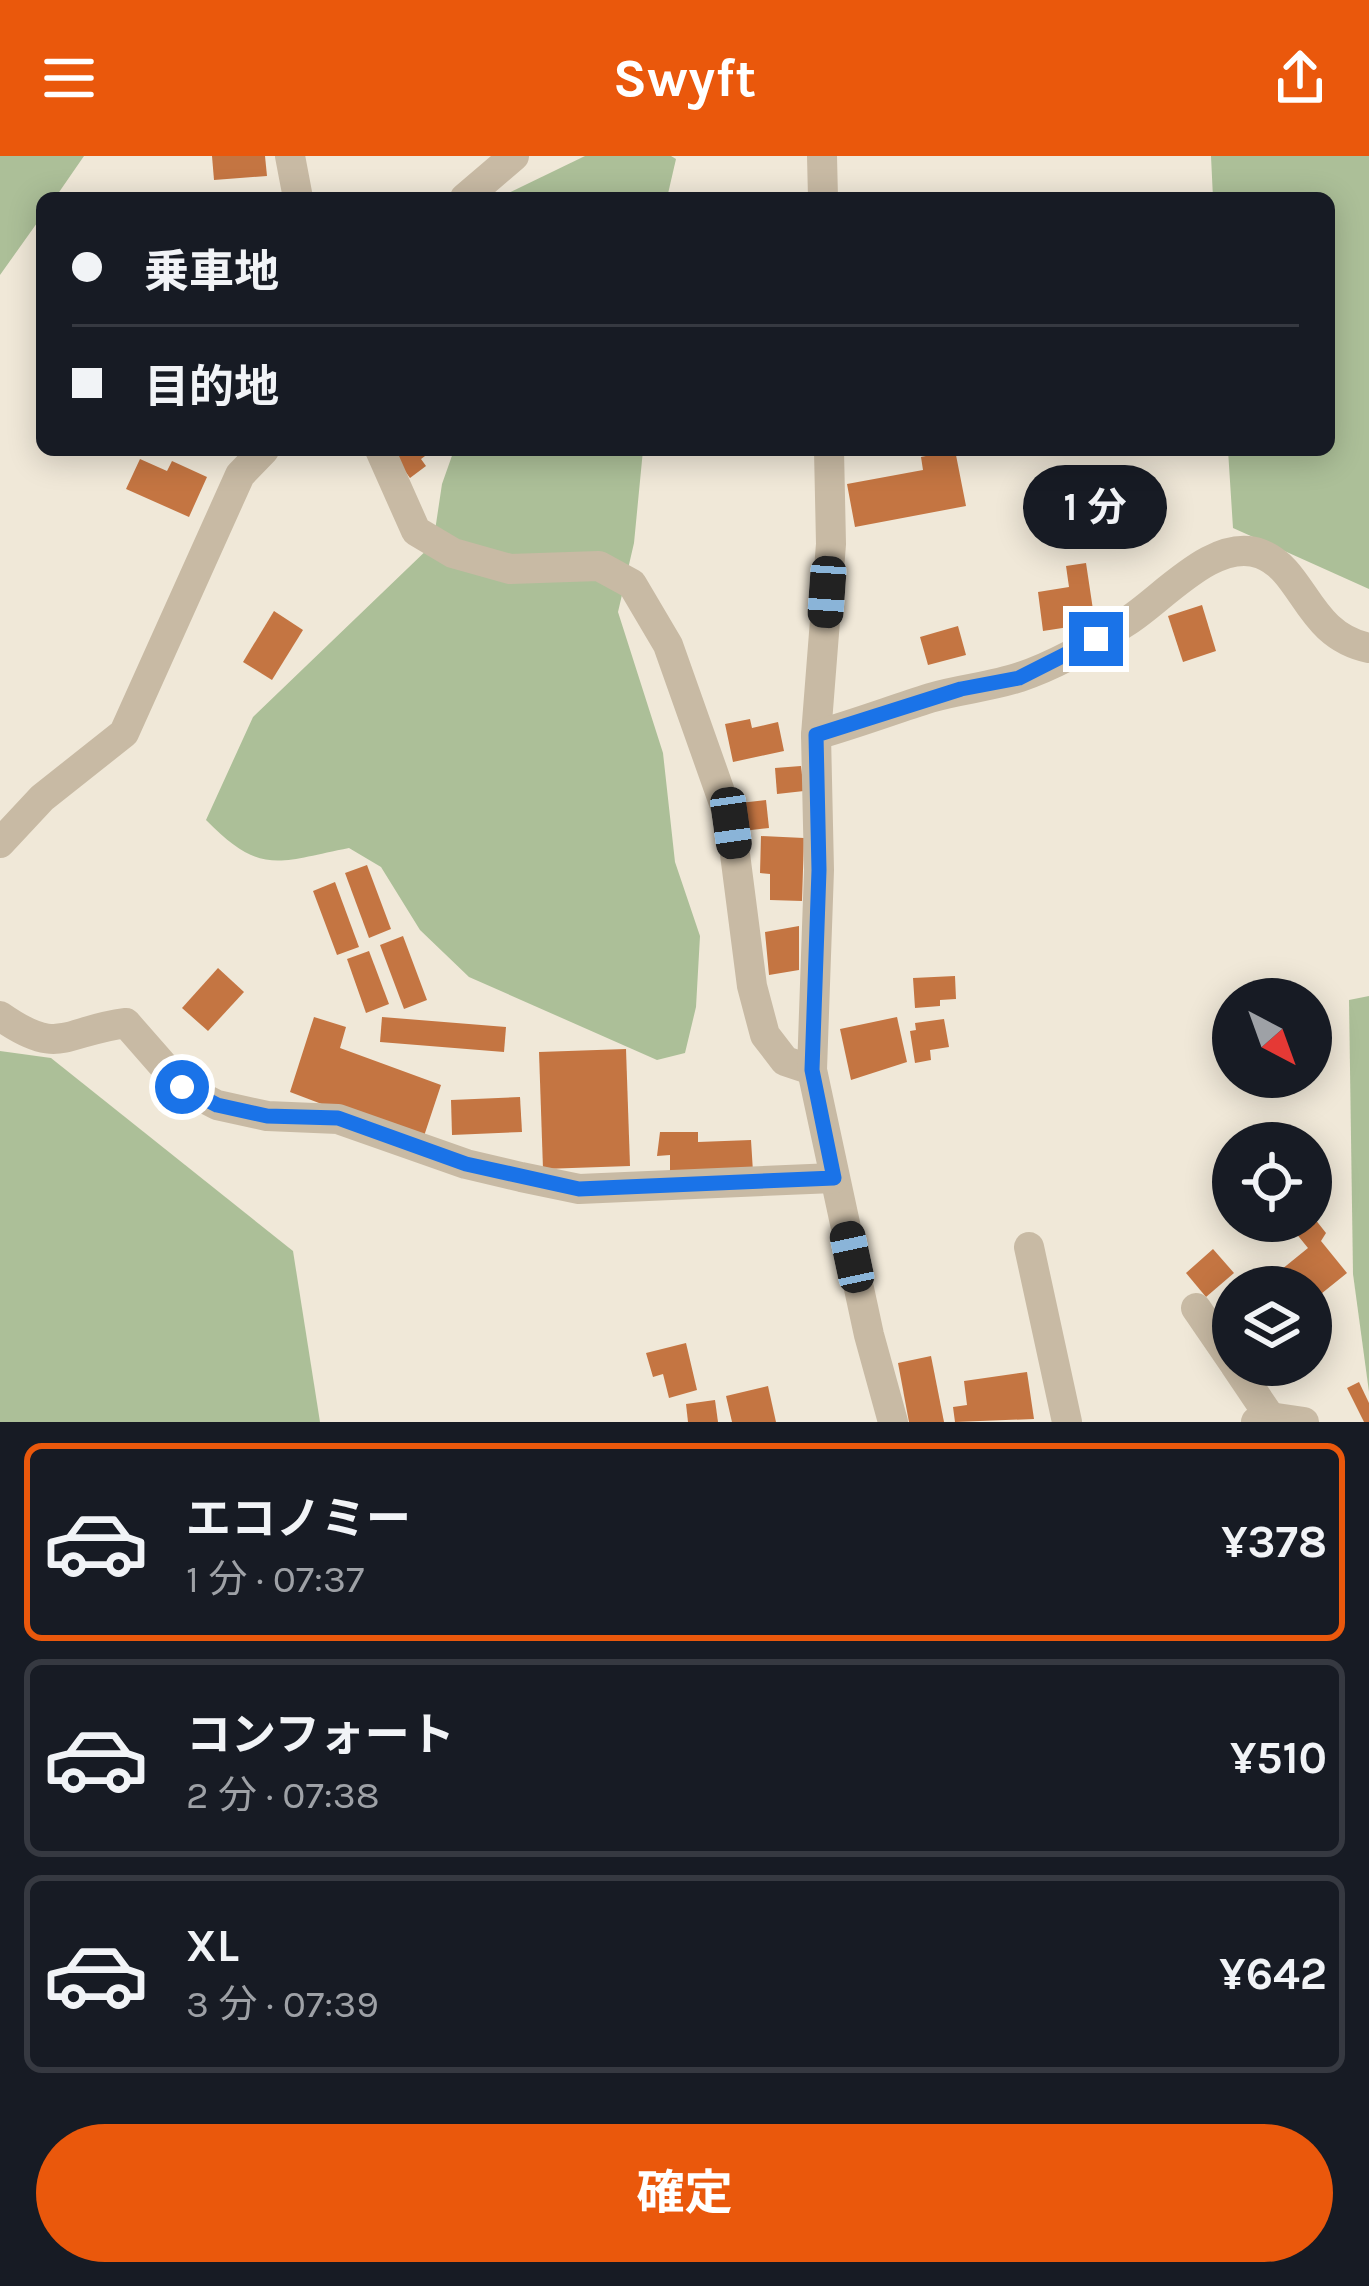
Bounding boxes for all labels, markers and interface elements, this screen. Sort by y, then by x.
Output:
icon: menu [36,45,102,111]
icon: share [1267,45,1333,111]
text: Swyft [613,46,756,110]
text: 乗車地 [144,246,279,298]
text: 目的地 [144,361,279,413]
callout: 1 分 [1024,465,1168,549]
text: 1 分 [1064,484,1126,530]
car [807,555,847,629]
route end [1069,612,1123,666]
car [708,785,754,861]
north arrow [1212,978,1332,1098]
map controls [1212,978,1332,1386]
route start [155,1060,209,1114]
button: locate [1212,1122,1332,1242]
car [827,1218,877,1296]
button: layers [1212,1266,1332,1386]
icon: car [42,1488,150,1596]
text: エコノミー [186,1493,411,1545]
text: ¥378 [1221,1516,1327,1568]
text: 1 分 · 07:37 [186,1556,364,1602]
icon: car [42,1704,150,1812]
text: コンフォート [186,1709,455,1761]
text: ¥510 [1230,1732,1327,1784]
text: 2 分 · 07:38 [186,1772,380,1818]
icon: car [42,1920,150,2028]
text: XL [186,1920,239,1972]
text: ¥642 [1219,1948,1327,2000]
text: 3 分 · 07:39 [186,1981,379,2027]
button: 確定 [36,2124,1333,2262]

